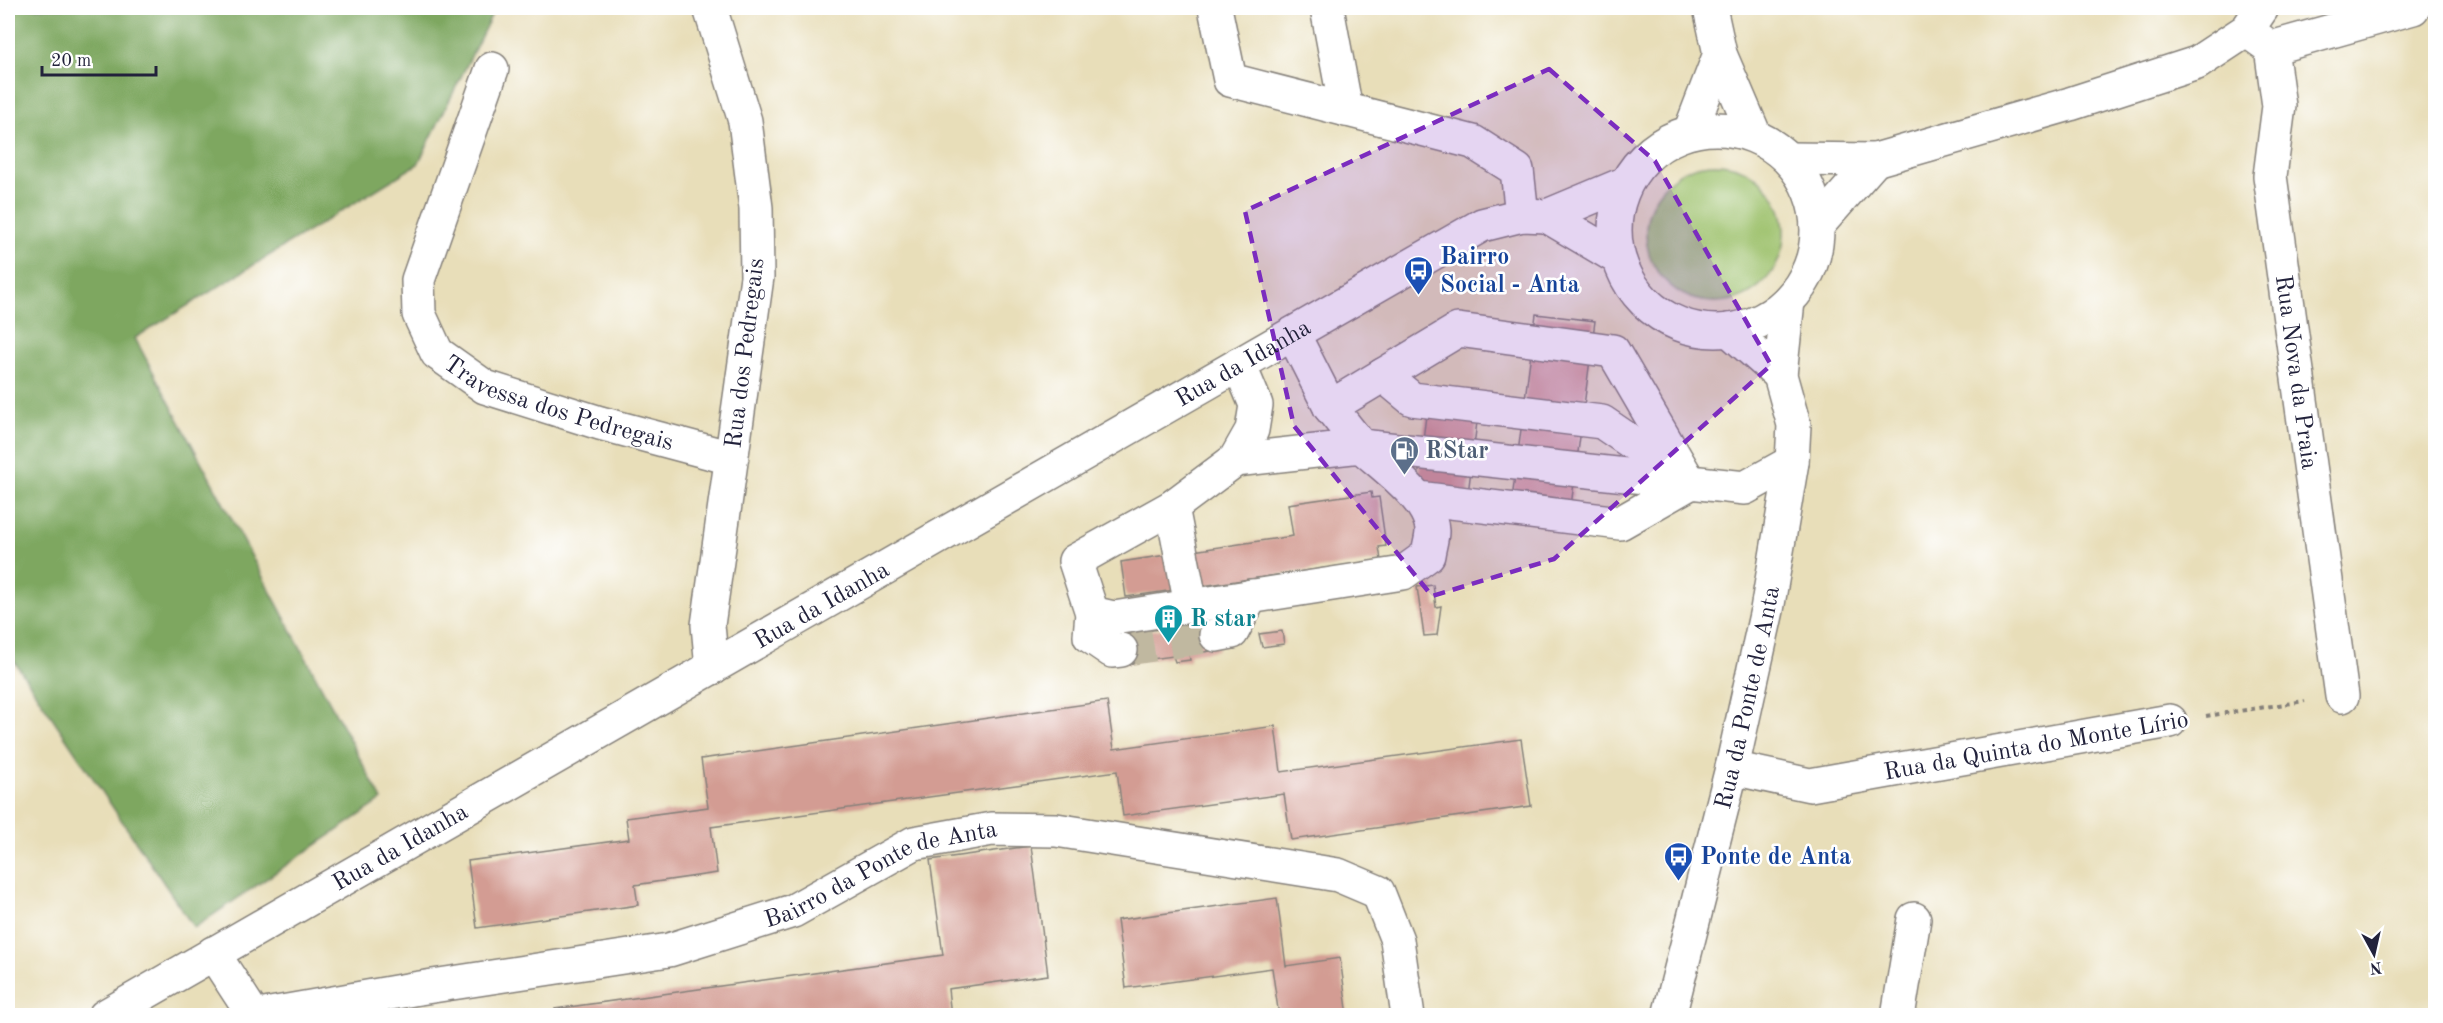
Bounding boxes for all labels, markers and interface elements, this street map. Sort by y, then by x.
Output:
scale bar [42,39,156,77]
text: 20 m [51,52,91,70]
place label: Bairro Social - Anta [1440,246,1580,298]
bus stop icon: Bairro Social - Anta [1403,254,1435,296]
street label: Rua dos Pedregais [722,257,770,450]
street label: Rua Nova da Praia [2270,274,2321,471]
street label: Rua da Idanha [1172,316,1315,412]
street label: Travessa dos Pedregais [439,352,676,456]
fuel station icon: RStar [1388,434,1420,476]
place label: RStar [1425,440,1489,464]
street label: Rua da Idanha [751,558,894,654]
street label: Rua da Ponte de Anta [1712,584,1785,812]
building icon: R star [1153,602,1185,644]
place label: R star [1190,608,1256,632]
street label: Rua da Quinta do Monte Lírio [1882,708,2190,786]
street label: Rua da Idanha [329,800,473,897]
street label: Bairro da Ponte de Anta [762,818,999,933]
bus stop icon: Ponte de Anta [1663,840,1695,882]
place label: Ponte de Anta [1700,846,1851,870]
north arrow [2344,924,2404,984]
text: N [2368,958,2383,976]

